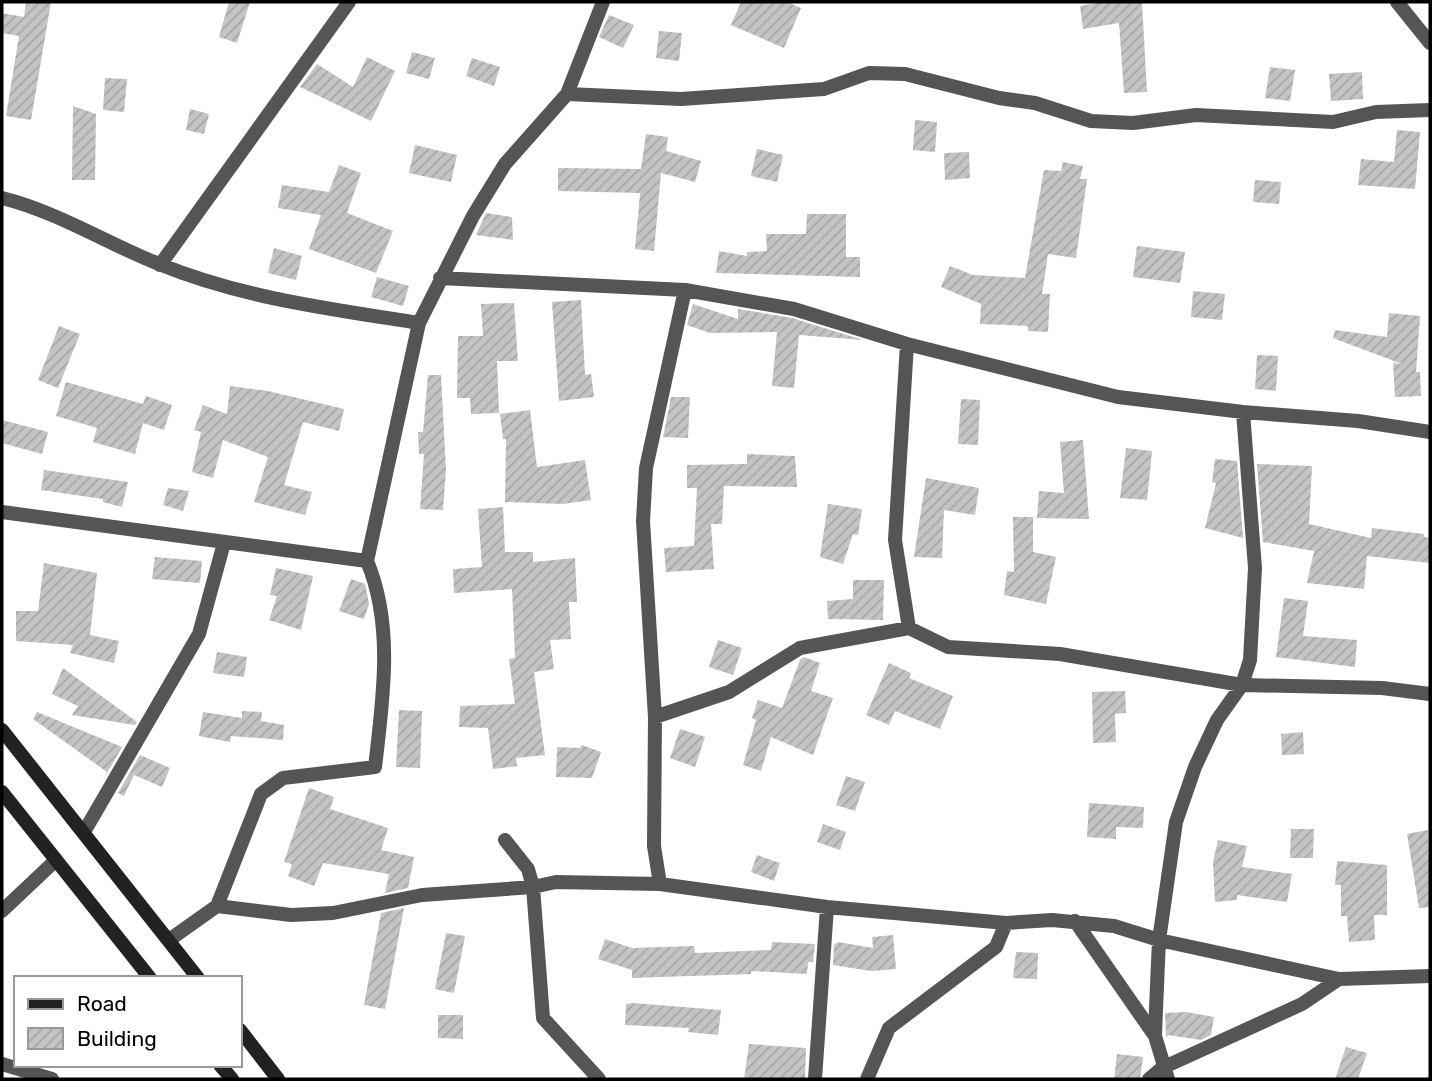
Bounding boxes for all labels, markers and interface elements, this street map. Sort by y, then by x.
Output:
legend [14,976,242,1067]
text: Road [77,991,127,1016]
text: Building [77,1026,157,1051]

